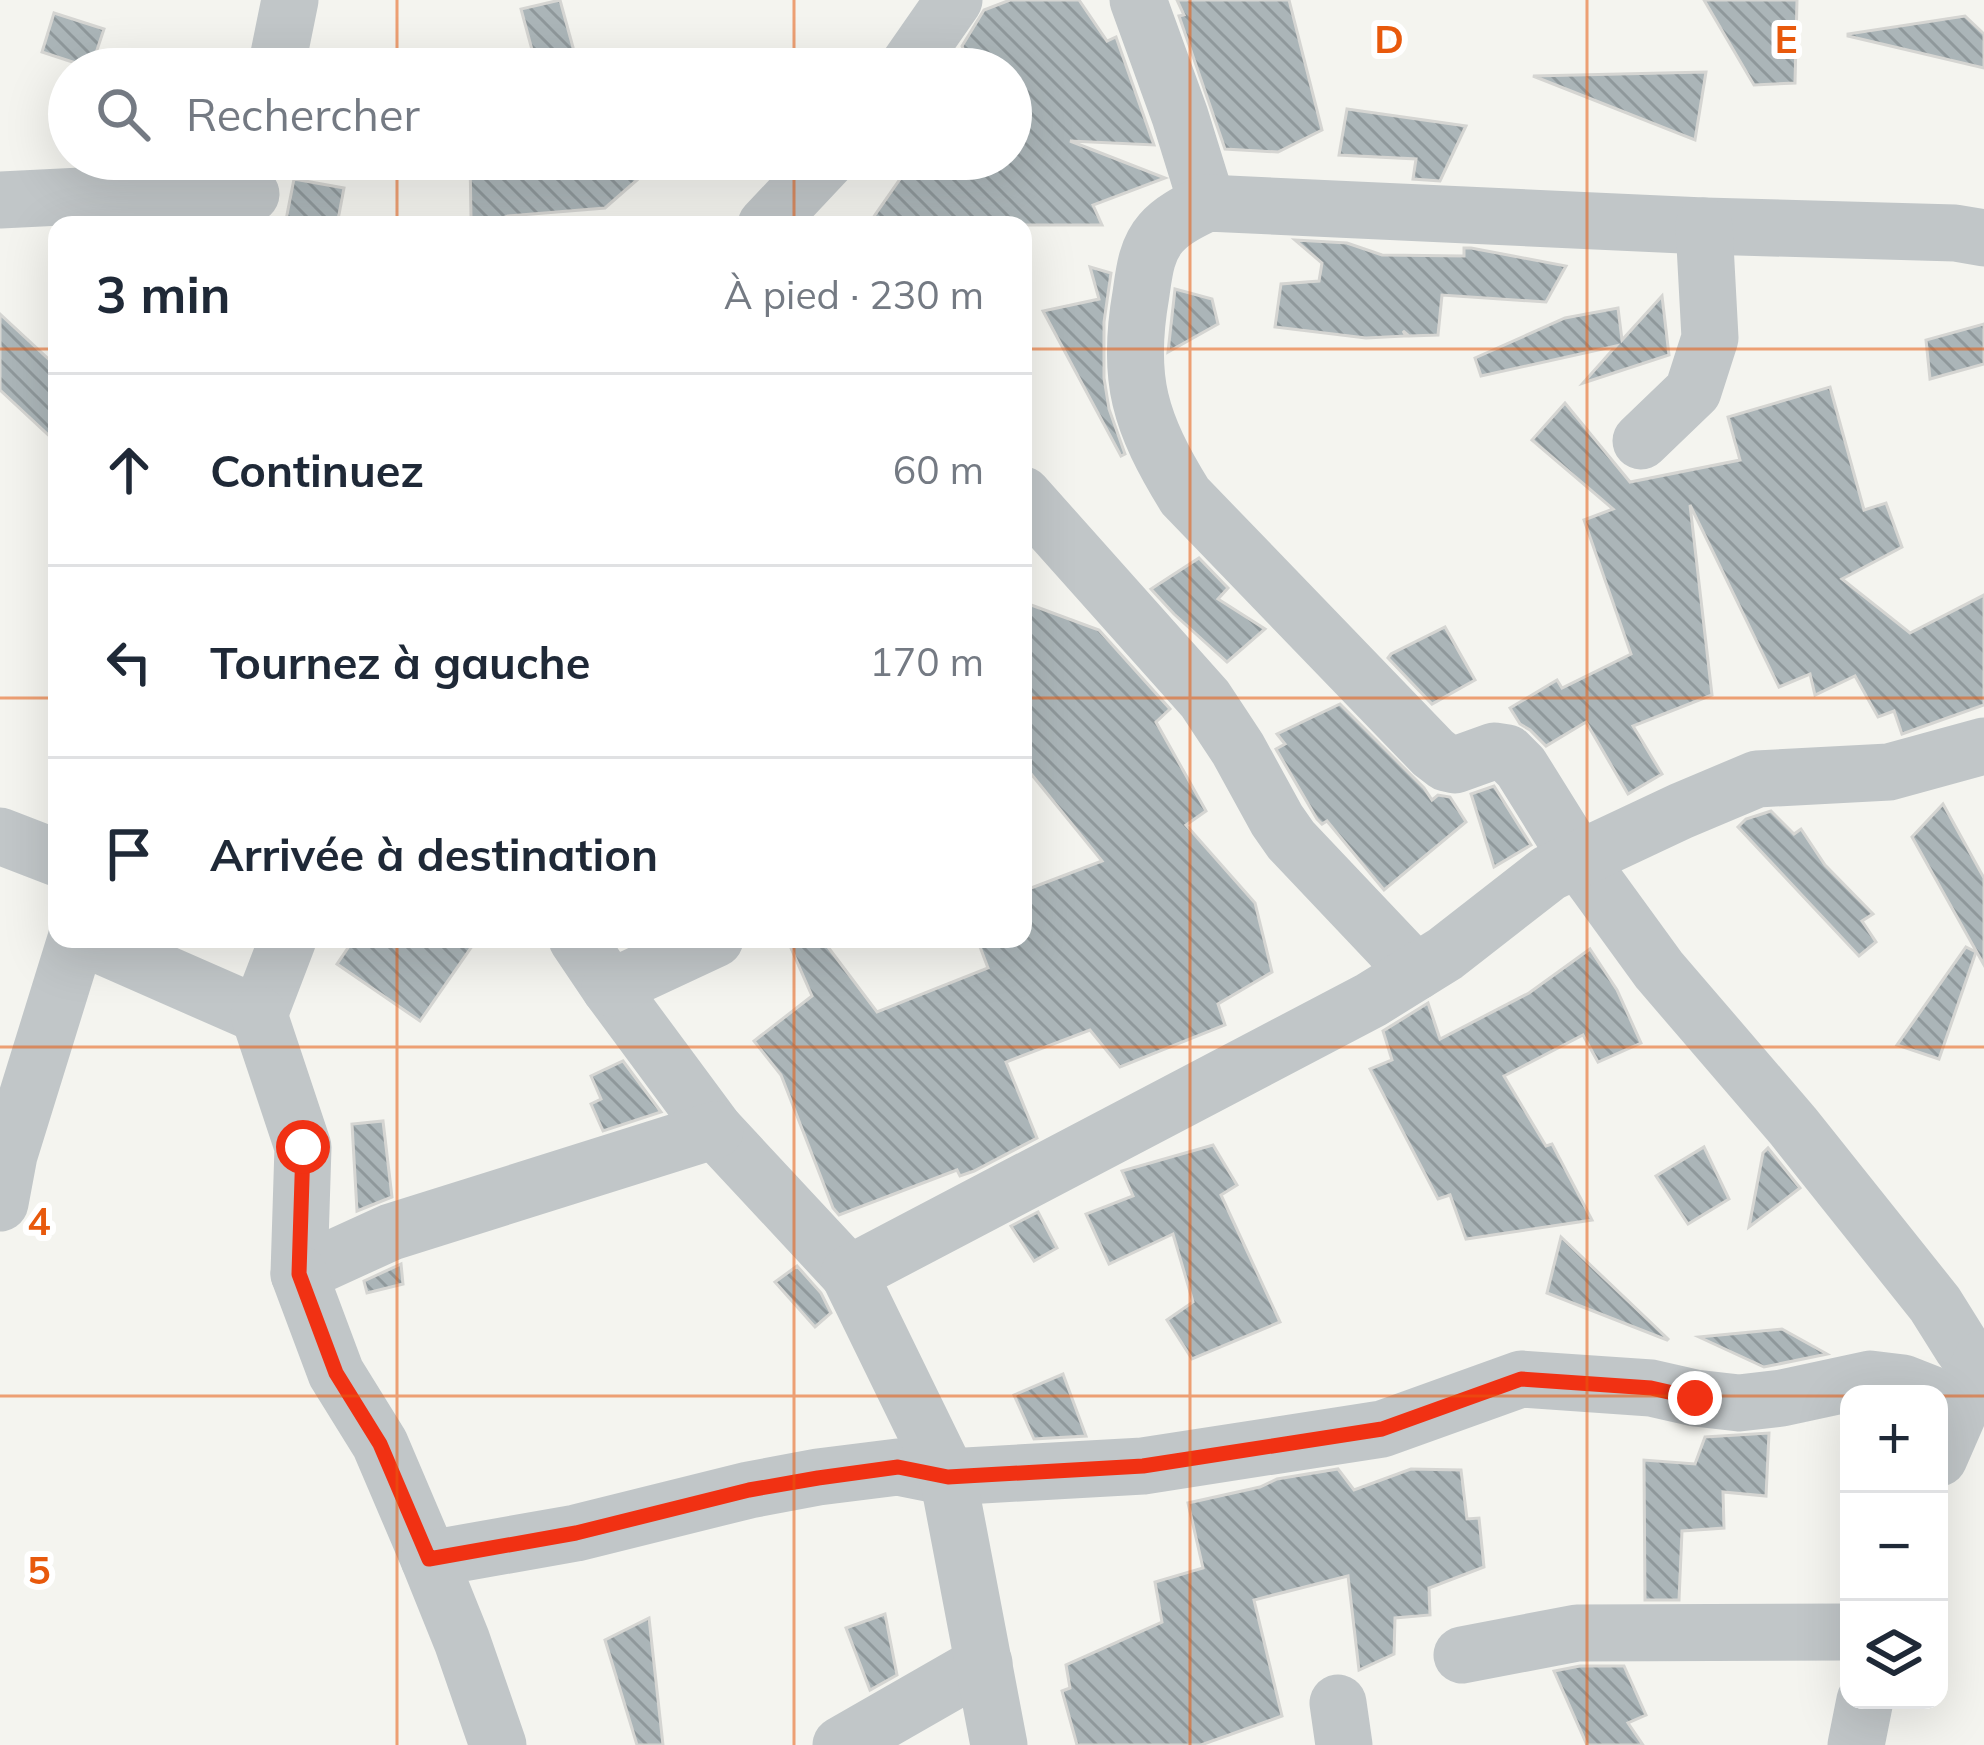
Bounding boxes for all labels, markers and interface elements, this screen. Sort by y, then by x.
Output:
text: D [1374,14,1404,63]
text: E [1774,14,1798,63]
search box [48,48,1032,180]
icon: search [90,81,156,147]
text: Rechercher [186,86,420,142]
text: 3 min [96,262,231,326]
text: À pied · 230 m [724,270,984,319]
icon: ahead [96,437,162,503]
text: Continuez [210,442,424,498]
text: 60 m [893,445,984,494]
icon: left [96,629,162,695]
text: Tournez à gauche [210,634,590,690]
text: 170 m [869,637,984,686]
icon: arrive [96,821,162,887]
text: Arrivée à destination [210,826,658,882]
route start [276,1120,330,1174]
text: 4 [27,1196,51,1245]
route end [1668,1371,1722,1425]
map controls [1840,1385,1948,1709]
button: + [1840,1385,1948,1493]
button: − [1840,1493,1948,1601]
text: 5 [27,1545,51,1594]
button: layers [1840,1601,1948,1709]

